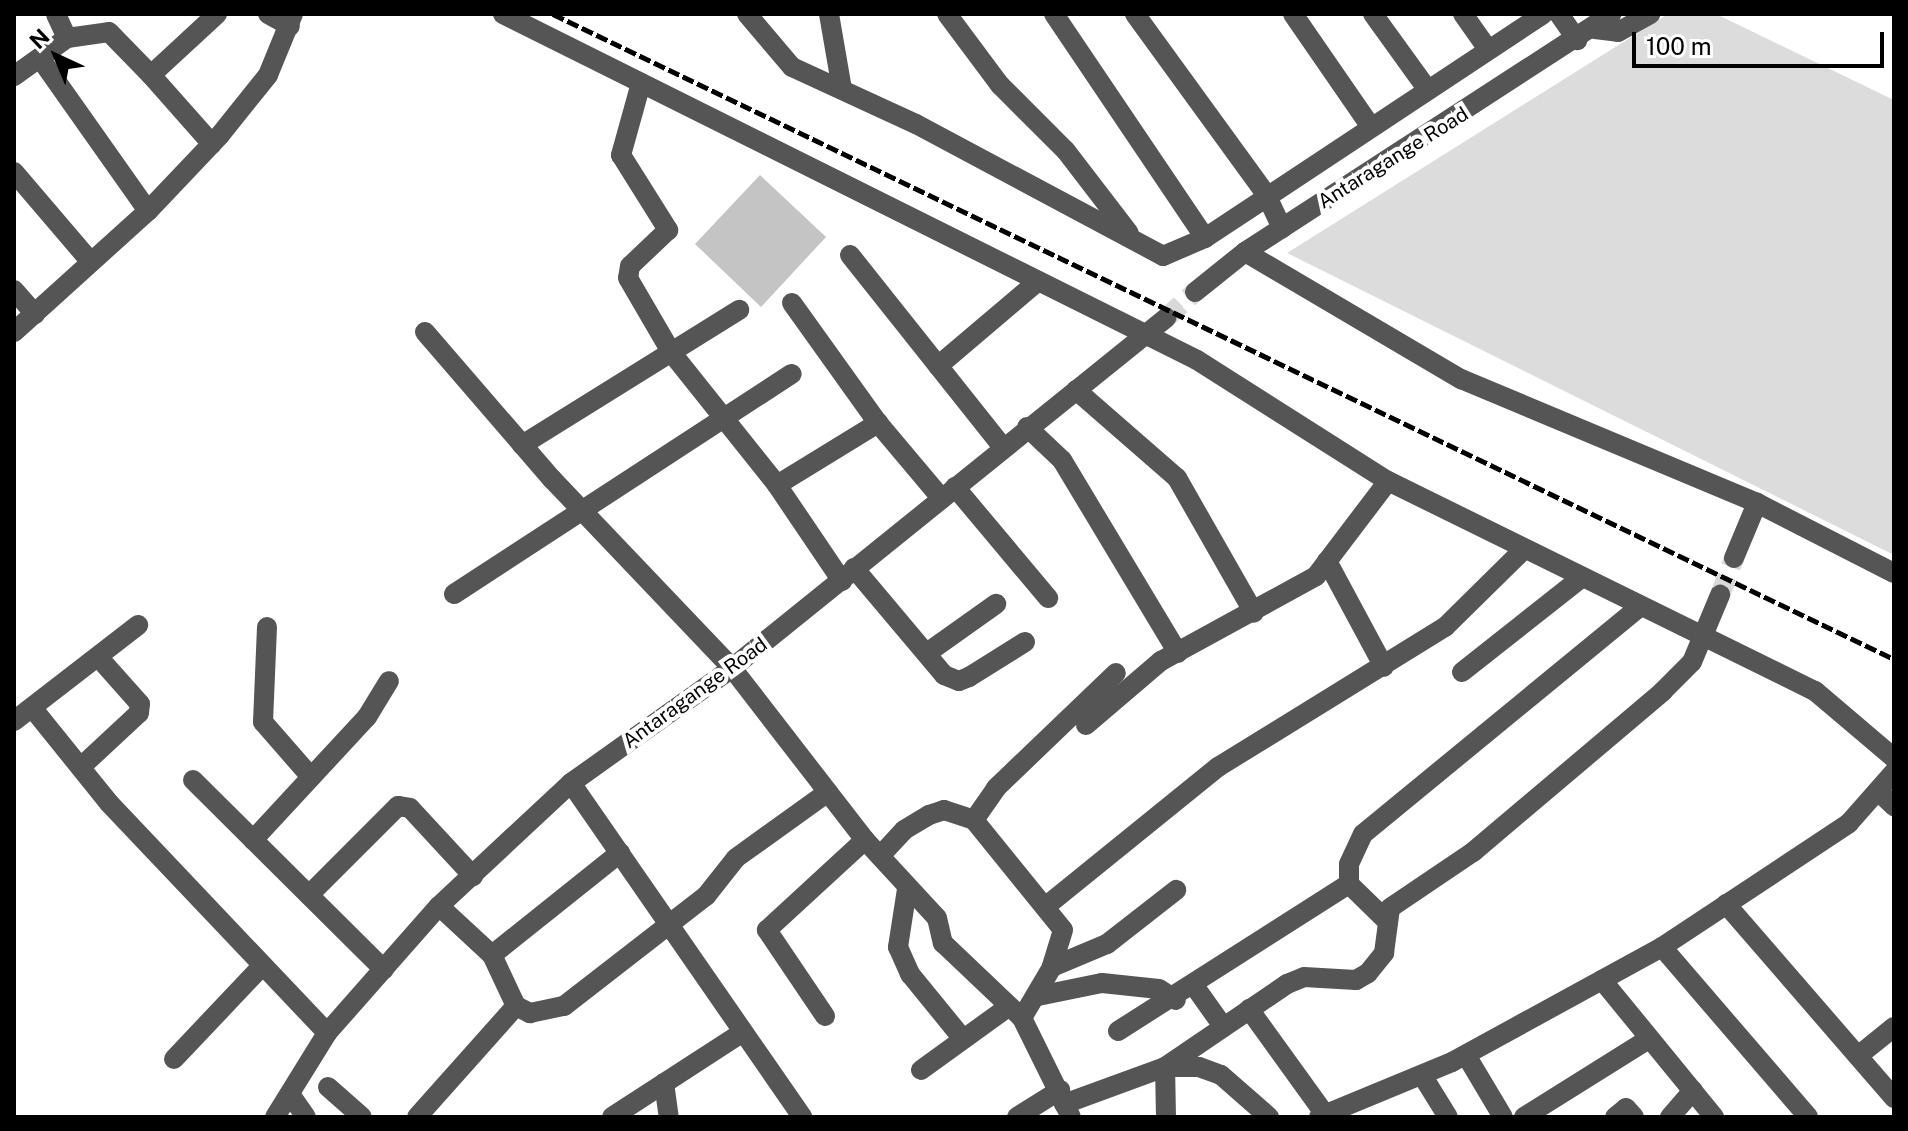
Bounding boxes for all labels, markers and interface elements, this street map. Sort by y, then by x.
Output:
north arrow [16,16,96,96]
scale bar [1636,16,1888,66]
text: N [24,23,55,54]
text: 100 m [1646,32,1712,60]
street label: Antaragange Road [1313,102,1473,214]
street label: Antaragange Road [618,632,772,754]

